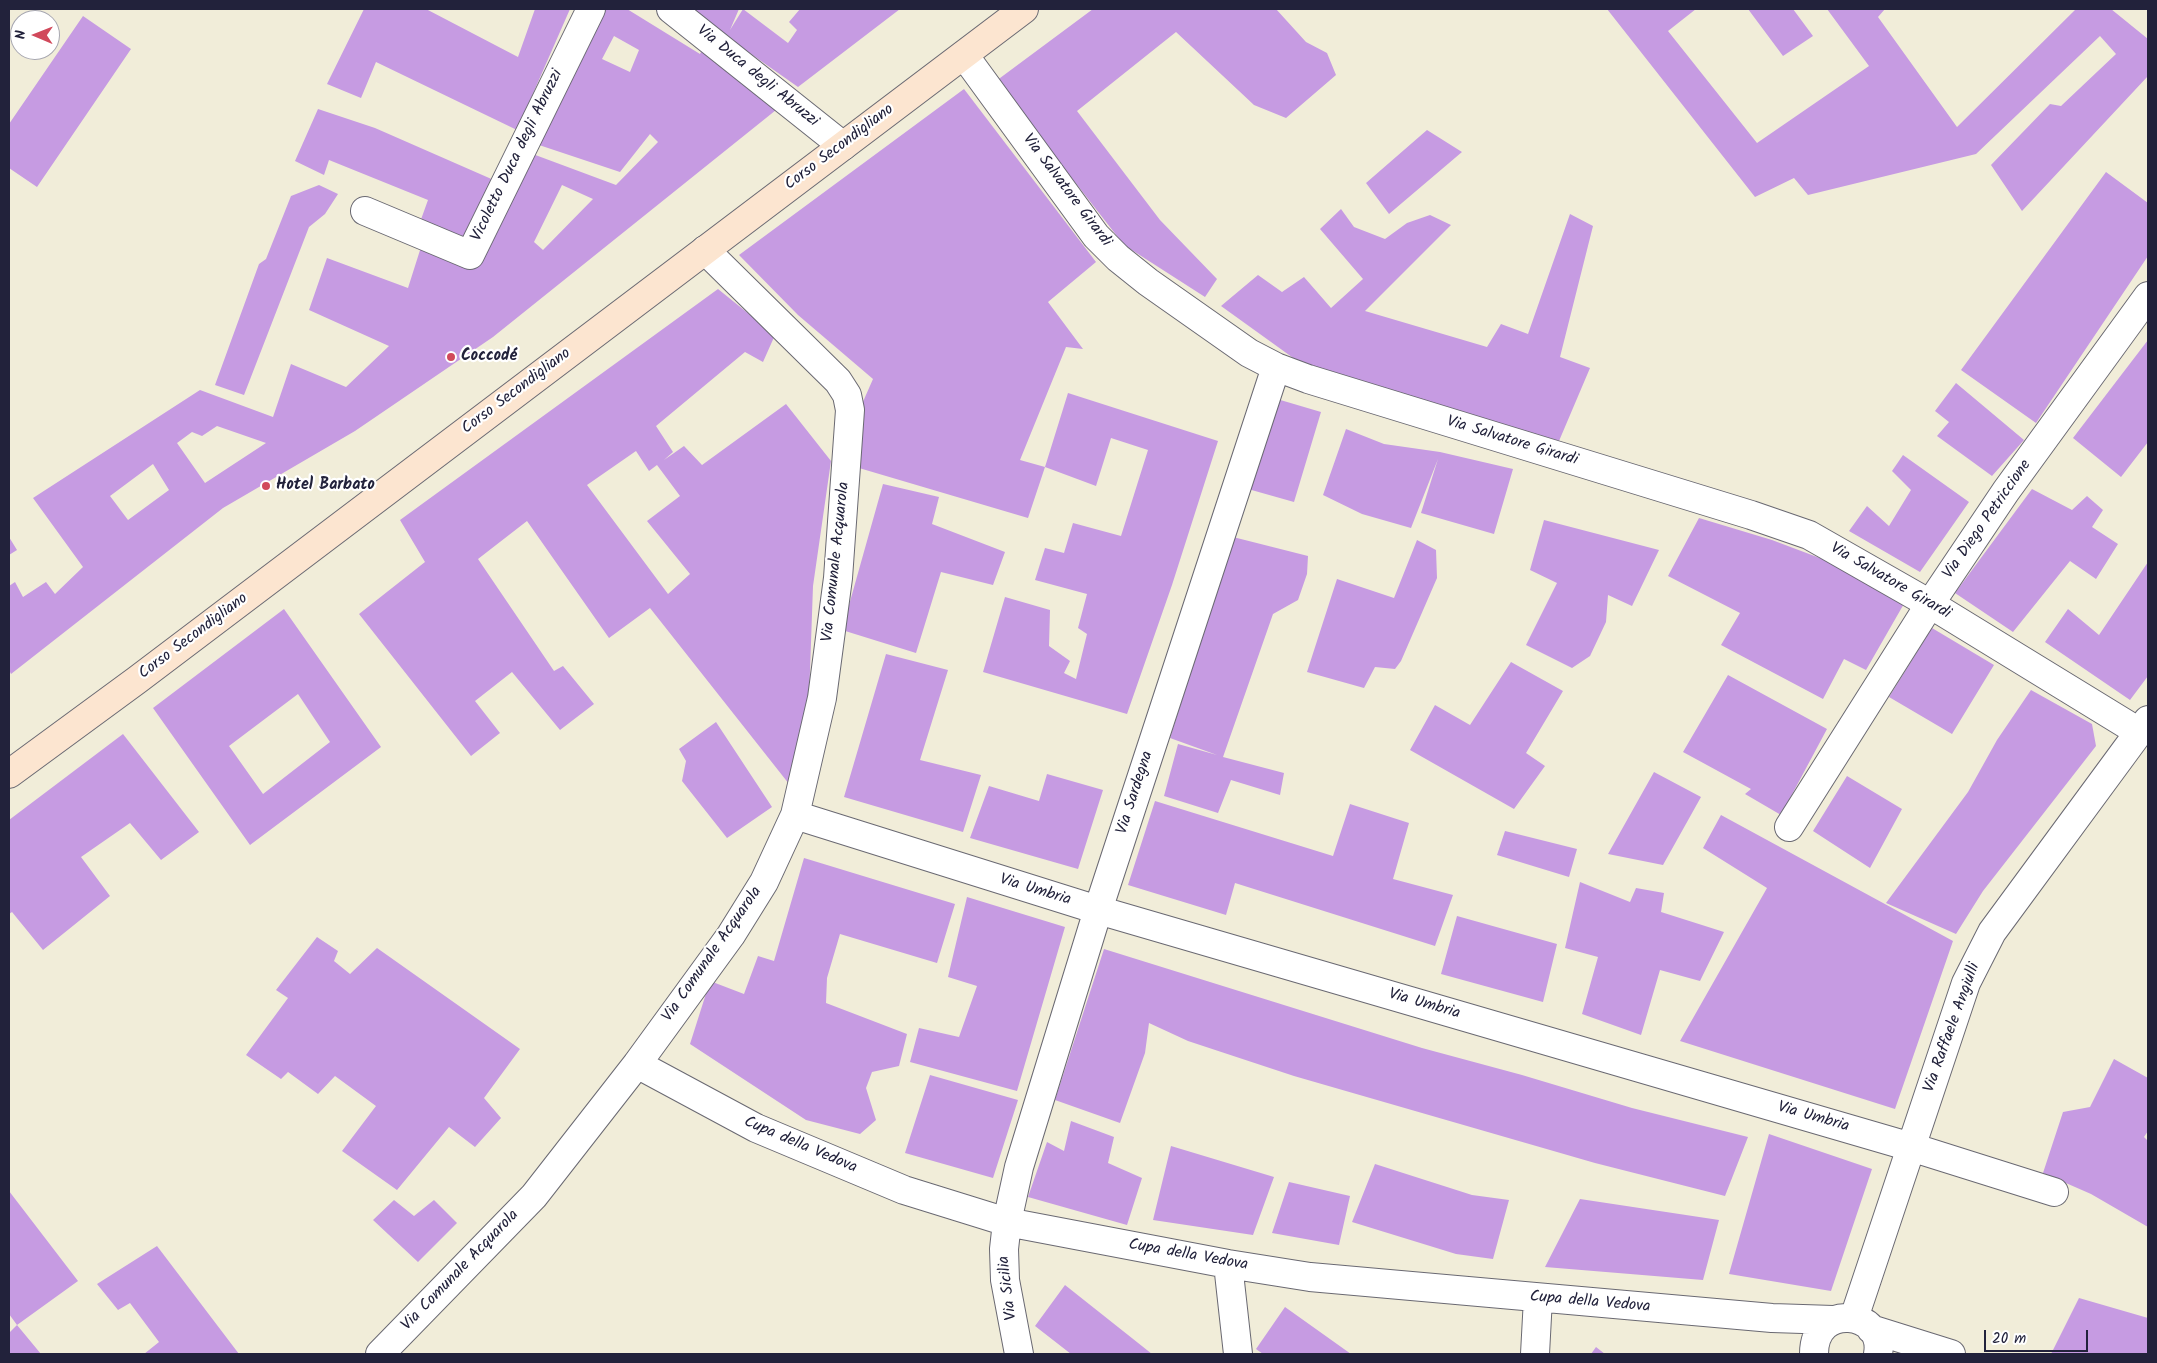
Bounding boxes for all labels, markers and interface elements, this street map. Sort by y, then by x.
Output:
north arrow [10,10,60,60]
street label: Via Duca degli Abruzzi [692,22,822,132]
text: N [10,30,32,39]
street label: Vicoletto Duca degli Abruzzi [468,67,568,245]
street label: Corso Secondigliano [782,101,898,195]
street label: Via Salvatore Girardi [1017,131,1115,251]
street label: Corso Secondigliano [459,345,575,439]
place label: Coccodé [461,347,517,367]
marker: Coccodé [445,351,457,363]
street label: Via Salvatore Girardi [1444,413,1580,471]
street label: Via Diego Petriccione [1940,457,2036,583]
place label: Hotel Barbato [276,476,375,496]
marker: Hotel Barbato [260,480,272,492]
street label: Via Comunale Acquarola [819,481,855,643]
street label: Via Salvatore Girardi [1826,540,1954,624]
street label: Corso Secondigliano [136,590,252,684]
street label: Via Sardegna [1114,749,1158,837]
street label: Via Umbria [997,871,1073,911]
street label: Via Comunale Acquarola [659,884,767,1026]
street label: Via Raffaele Angiulli [1921,961,1985,1095]
street label: Via Umbria [1386,986,1462,1024]
street label: Via Umbria [1775,1099,1851,1137]
street label: Cupa della Vedova [741,1114,859,1178]
street label: Via Comunale Acquarola [398,1207,524,1335]
street label: Cupa della Vedova [1127,1236,1249,1276]
street label: Via Sicilia [996,1255,1022,1321]
street label: Cupa della Vedova [1529,1288,1651,1318]
scale bar [1987,1320,2091,1352]
text: 20 m [1992,1327,2026,1351]

